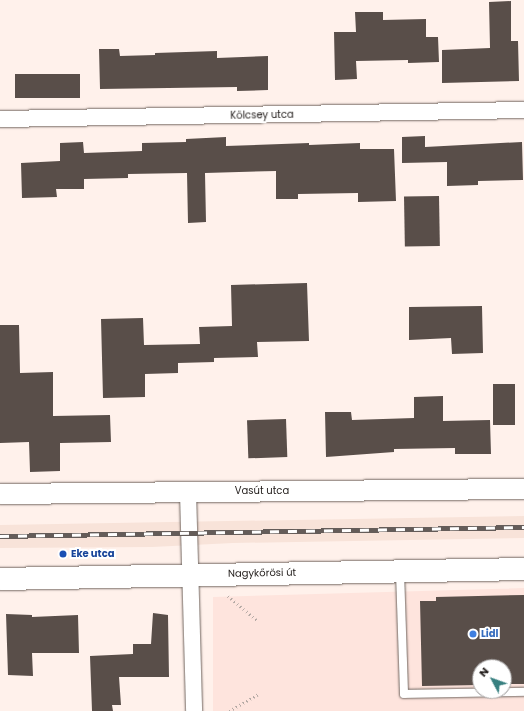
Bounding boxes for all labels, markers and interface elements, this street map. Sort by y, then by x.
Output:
street label: Kölcsey utca [230,108,294,122]
street label: Vasút utca [235,485,289,497]
place label: Eke utca [71,548,115,560]
marker: Eke utca [58,549,68,559]
street label: Nagykőrösi út [228,566,296,580]
place label: Lidl [481,628,498,640]
marker: Lidl [468,629,478,639]
north arrow [472,659,512,699]
text: N [475,663,492,680]

